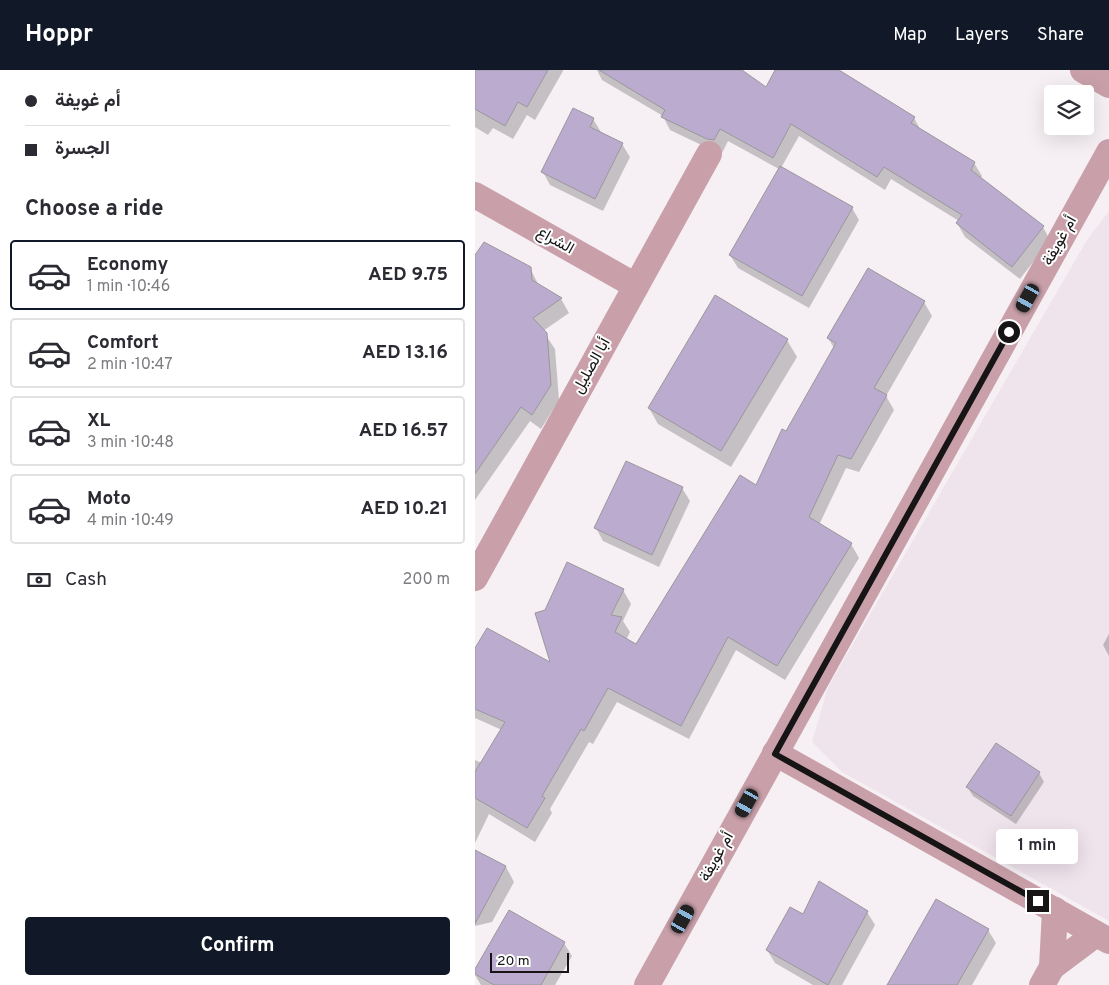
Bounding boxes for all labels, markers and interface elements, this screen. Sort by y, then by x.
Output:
text: Hoppr [25,20,93,50]
text: Map [893,24,927,47]
text: Layers [955,24,1009,47]
text: Share [1037,24,1084,47]
map controls [1044,85,1094,135]
button: layers [1044,85,1094,135]
text: أم غويفة [55,89,121,113]
text: الجسرة [55,137,110,161]
text: Choose a ride [25,196,163,223]
street label: أم غويفة [1038,212,1082,269]
street label: الشراع [533,223,577,259]
icon: car [27,253,72,298]
text: Economy [87,253,168,277]
text: AED 9.75 [368,263,448,287]
text: 1 min · 10:46 [87,277,170,297]
car [1014,281,1041,315]
route start [998,321,1020,343]
icon: car [27,331,72,376]
text: Comfort [87,331,159,355]
street label: أبا الصليل [569,334,616,397]
text: AED 13.16 [362,341,448,365]
text: 2 min · 10:47 [87,355,173,375]
icon: car [27,409,72,454]
text: XL [87,409,110,433]
text: AED 16.57 [359,419,448,443]
text: 3 min · 10:48 [87,433,174,453]
icon: car [27,487,72,532]
text: Moto [87,487,131,511]
text: AED 10.21 [361,497,448,521]
text: 4 min · 10:49 [87,511,174,531]
icon: cash [25,566,53,594]
text: Cash [65,568,107,592]
text: 200 m [402,570,450,590]
car [733,786,760,820]
street label: أم غويفة [695,828,739,885]
callout: 1 min [997,828,1079,864]
text: 1 min [1018,836,1056,856]
route end [1027,890,1049,912]
car [669,902,696,936]
button: Confirm [25,917,450,975]
scale bar [490,950,569,973]
text: 20 m [497,953,530,970]

